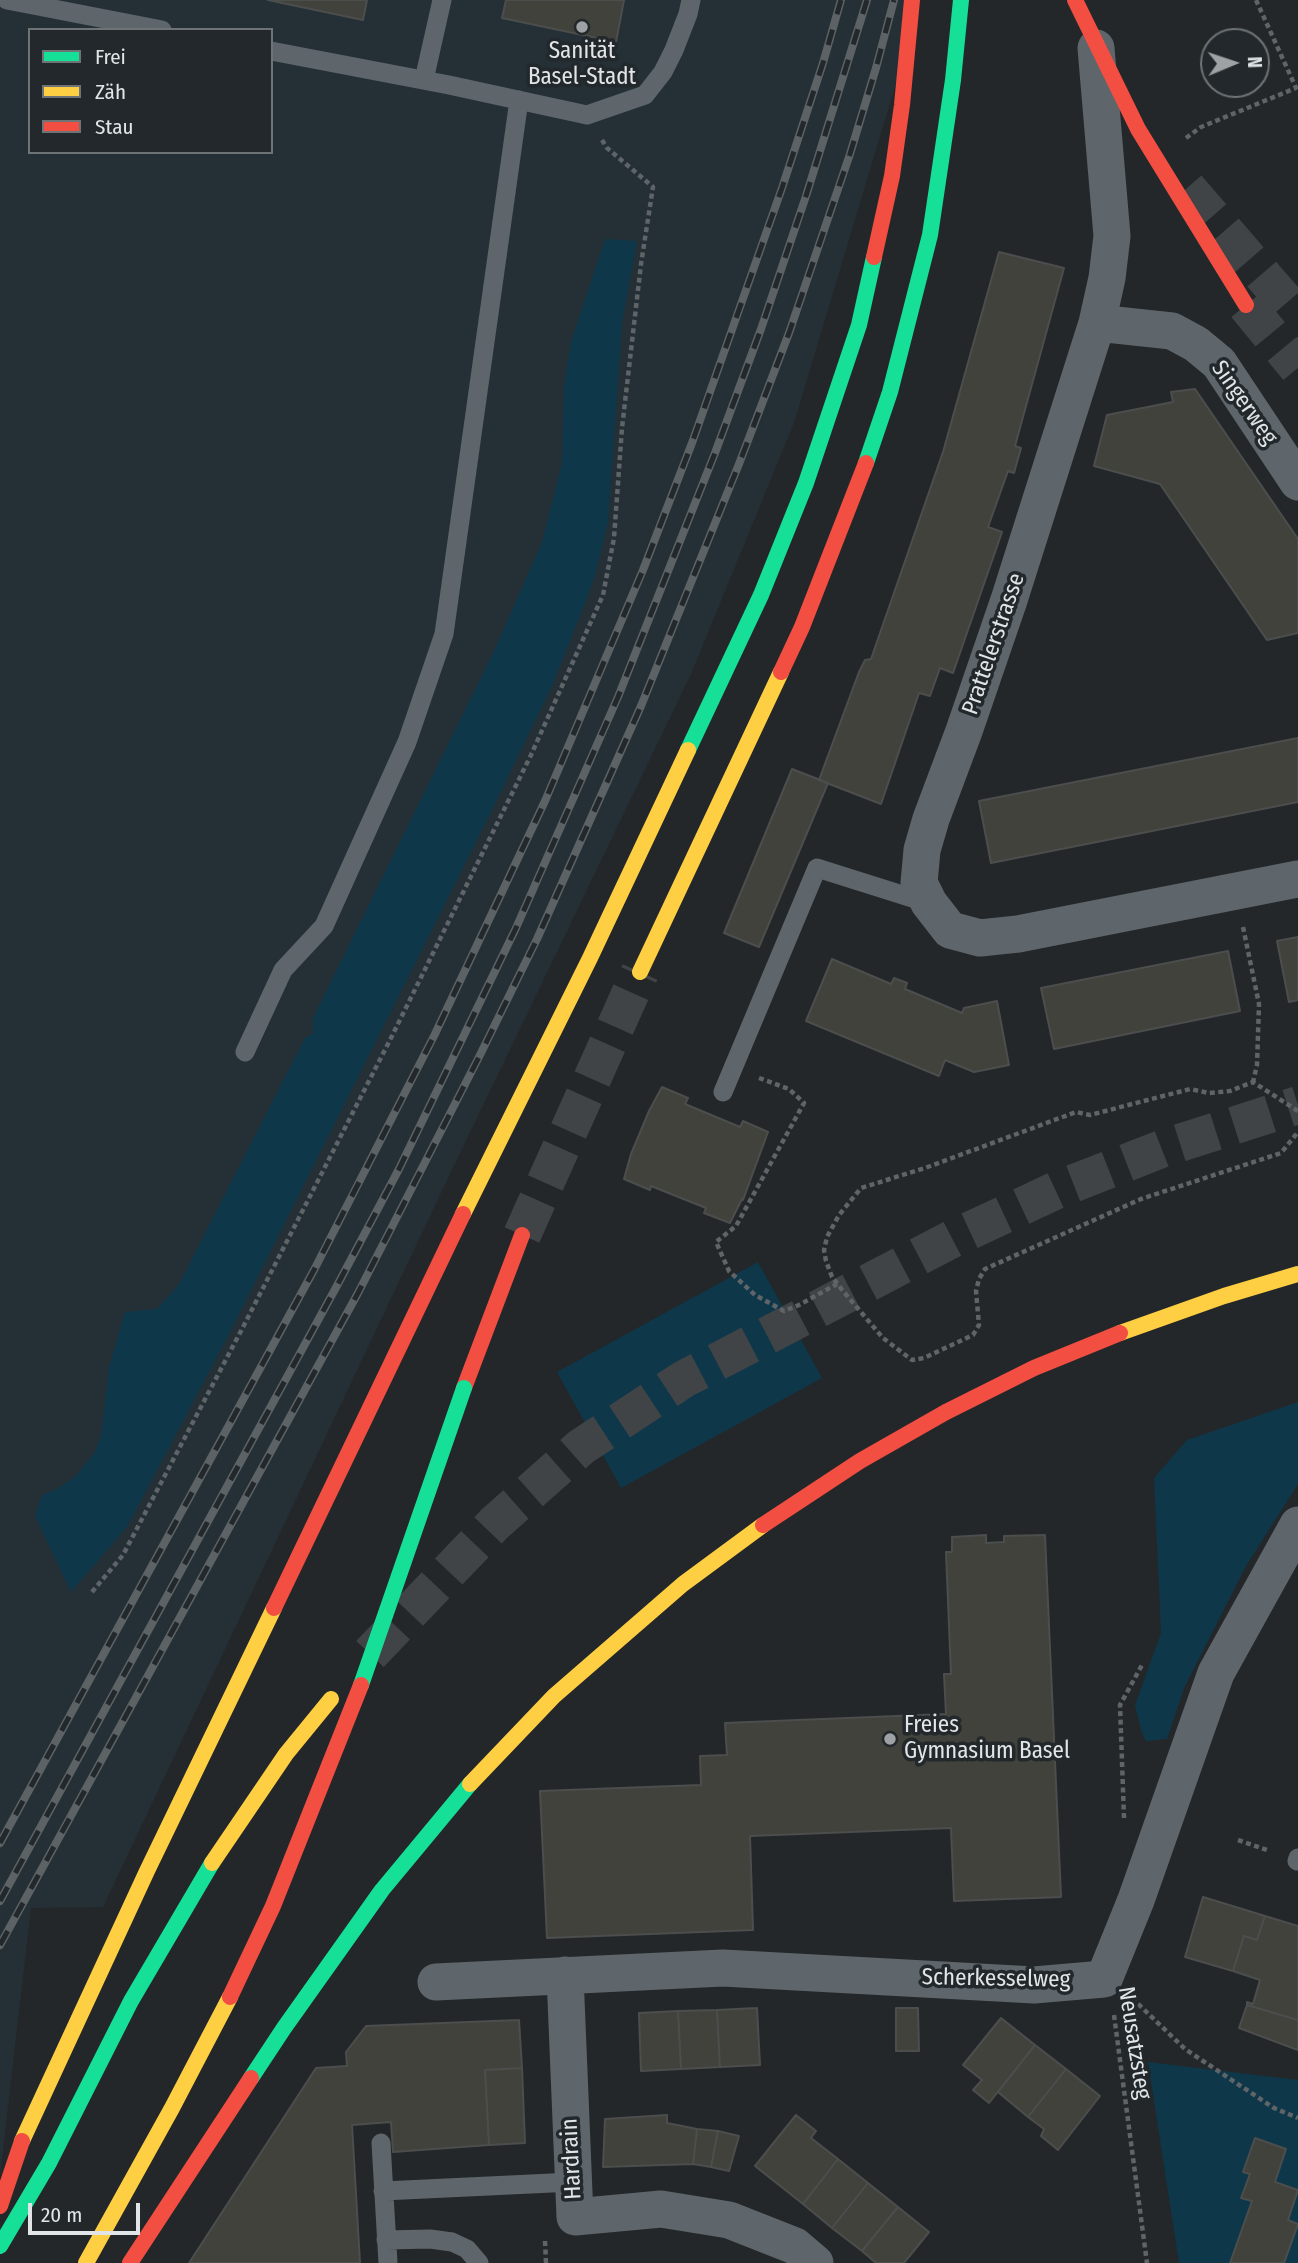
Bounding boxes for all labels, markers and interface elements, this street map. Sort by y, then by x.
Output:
marker: Sanität Basel-Stadt [574,19,590,35]
legend [28,28,273,154]
north arrow [1200,28,1270,98]
place label: Sanität Basel-Stadt [528,38,636,92]
text: Frei [95,44,126,70]
text: N [1243,56,1266,68]
text: Zäh [95,79,126,105]
text: Stau [95,114,133,140]
street label: Singerweg [1205,356,1283,450]
street label: Prattelerstrasse [957,570,1031,718]
place label: Freies Gymnasium Basel [904,1712,1070,1766]
marker: Freies Gymnasium Basel [882,1731,898,1747]
street label: Scherkesselweg [921,1964,1071,1994]
street label: Neusatzsteg [1111,1985,1157,2101]
street label: Hardrain [556,2118,588,2200]
scale bar [32,2190,144,2234]
text: 20 m [41,2202,82,2228]

